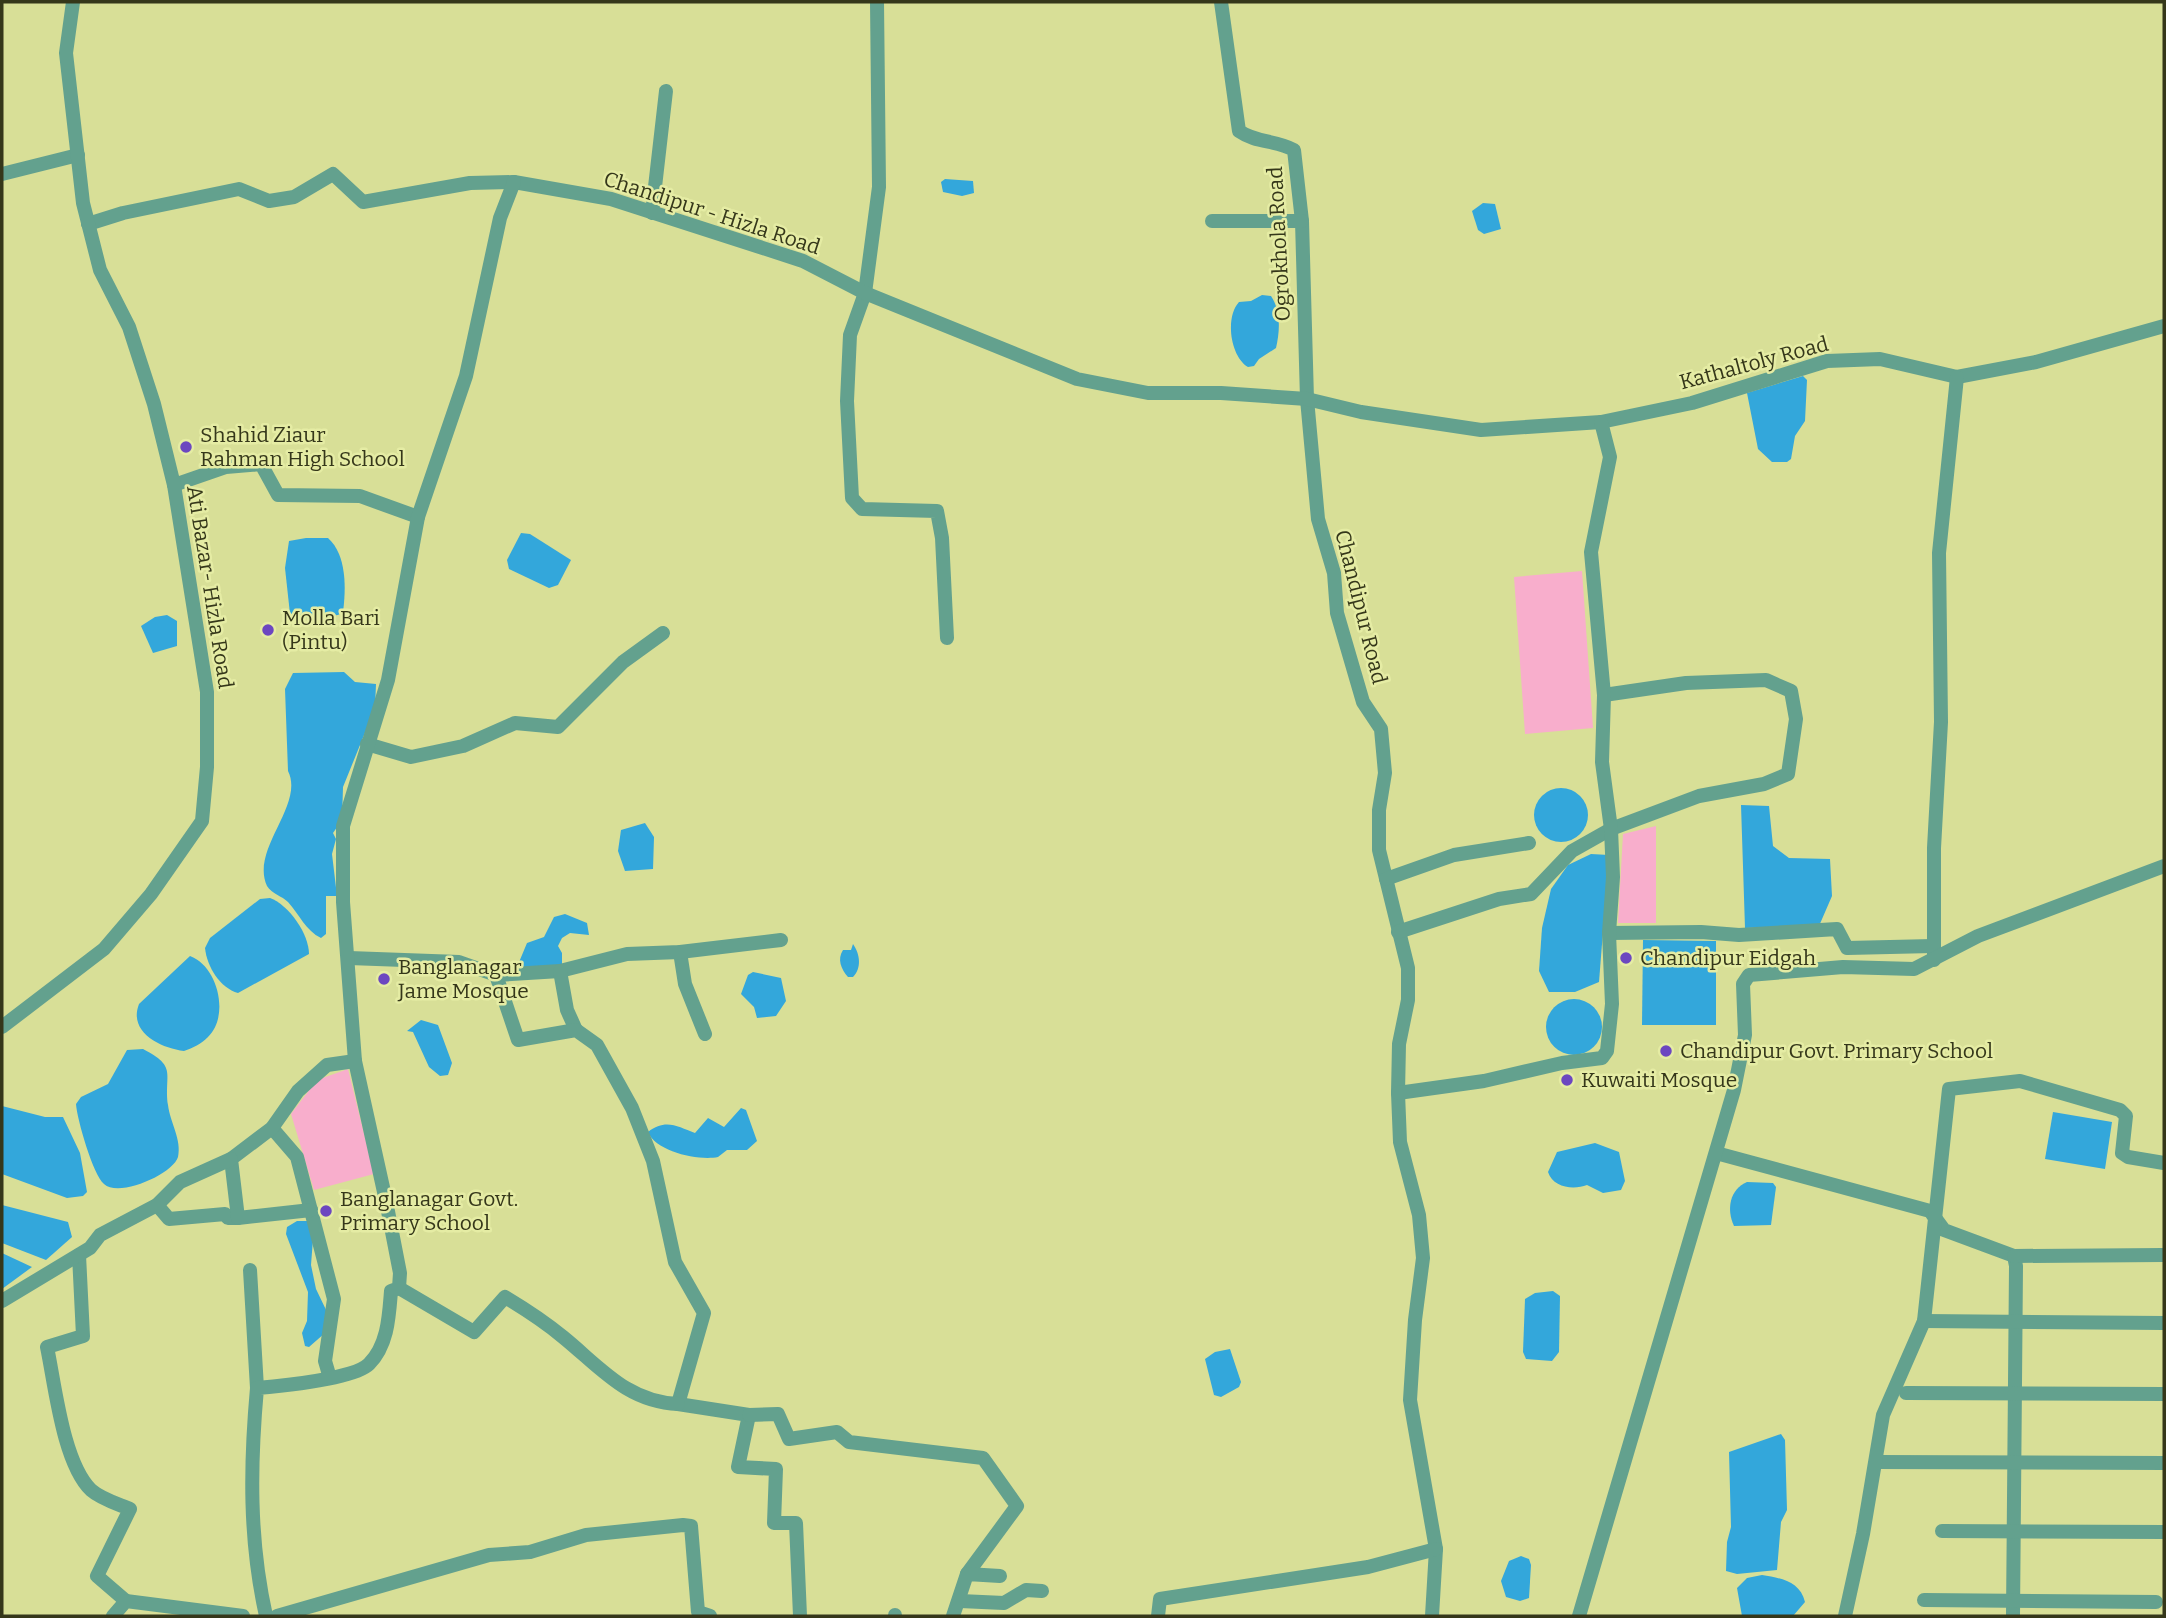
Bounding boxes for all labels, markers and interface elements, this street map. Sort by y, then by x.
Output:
street label: Chandipur - Hizla Road [600,166,824,260]
street label: Ogrokhola Road [1262,166,1296,322]
street label: Kathaltoly Road [1677,331,1831,395]
place label: Shahid Ziaur Rahman High School [200,422,405,472]
marker: Shahid Ziaur Rahman High School [178,439,194,455]
street label: Ati Bazar- Hizla Road [181,484,239,690]
street label: Chandipur Road [1329,527,1393,687]
place label: Molla Bari (Pintu) [282,605,380,655]
marker: Molla Bari (Pintu) [260,622,276,638]
place label: Chandipur Eidgah [1640,945,1816,971]
marker: Chandipur Eidgah [1618,950,1634,966]
place label: Banglanagar Jame Mosque [397,954,529,1004]
marker: Banglanagar Jame Mosque [376,971,392,987]
place label: Chandipur Govt. Primary School [1680,1038,1993,1064]
marker: Chandipur Govt. Primary School [1658,1043,1674,1059]
place label: Kuwaiti Mosque [1581,1067,1737,1093]
marker: Kuwaiti Mosque [1559,1072,1575,1088]
place label: Banglanagar Govt. Primary School [340,1186,518,1236]
marker: Banglanagar Govt. Primary School [318,1203,334,1219]

